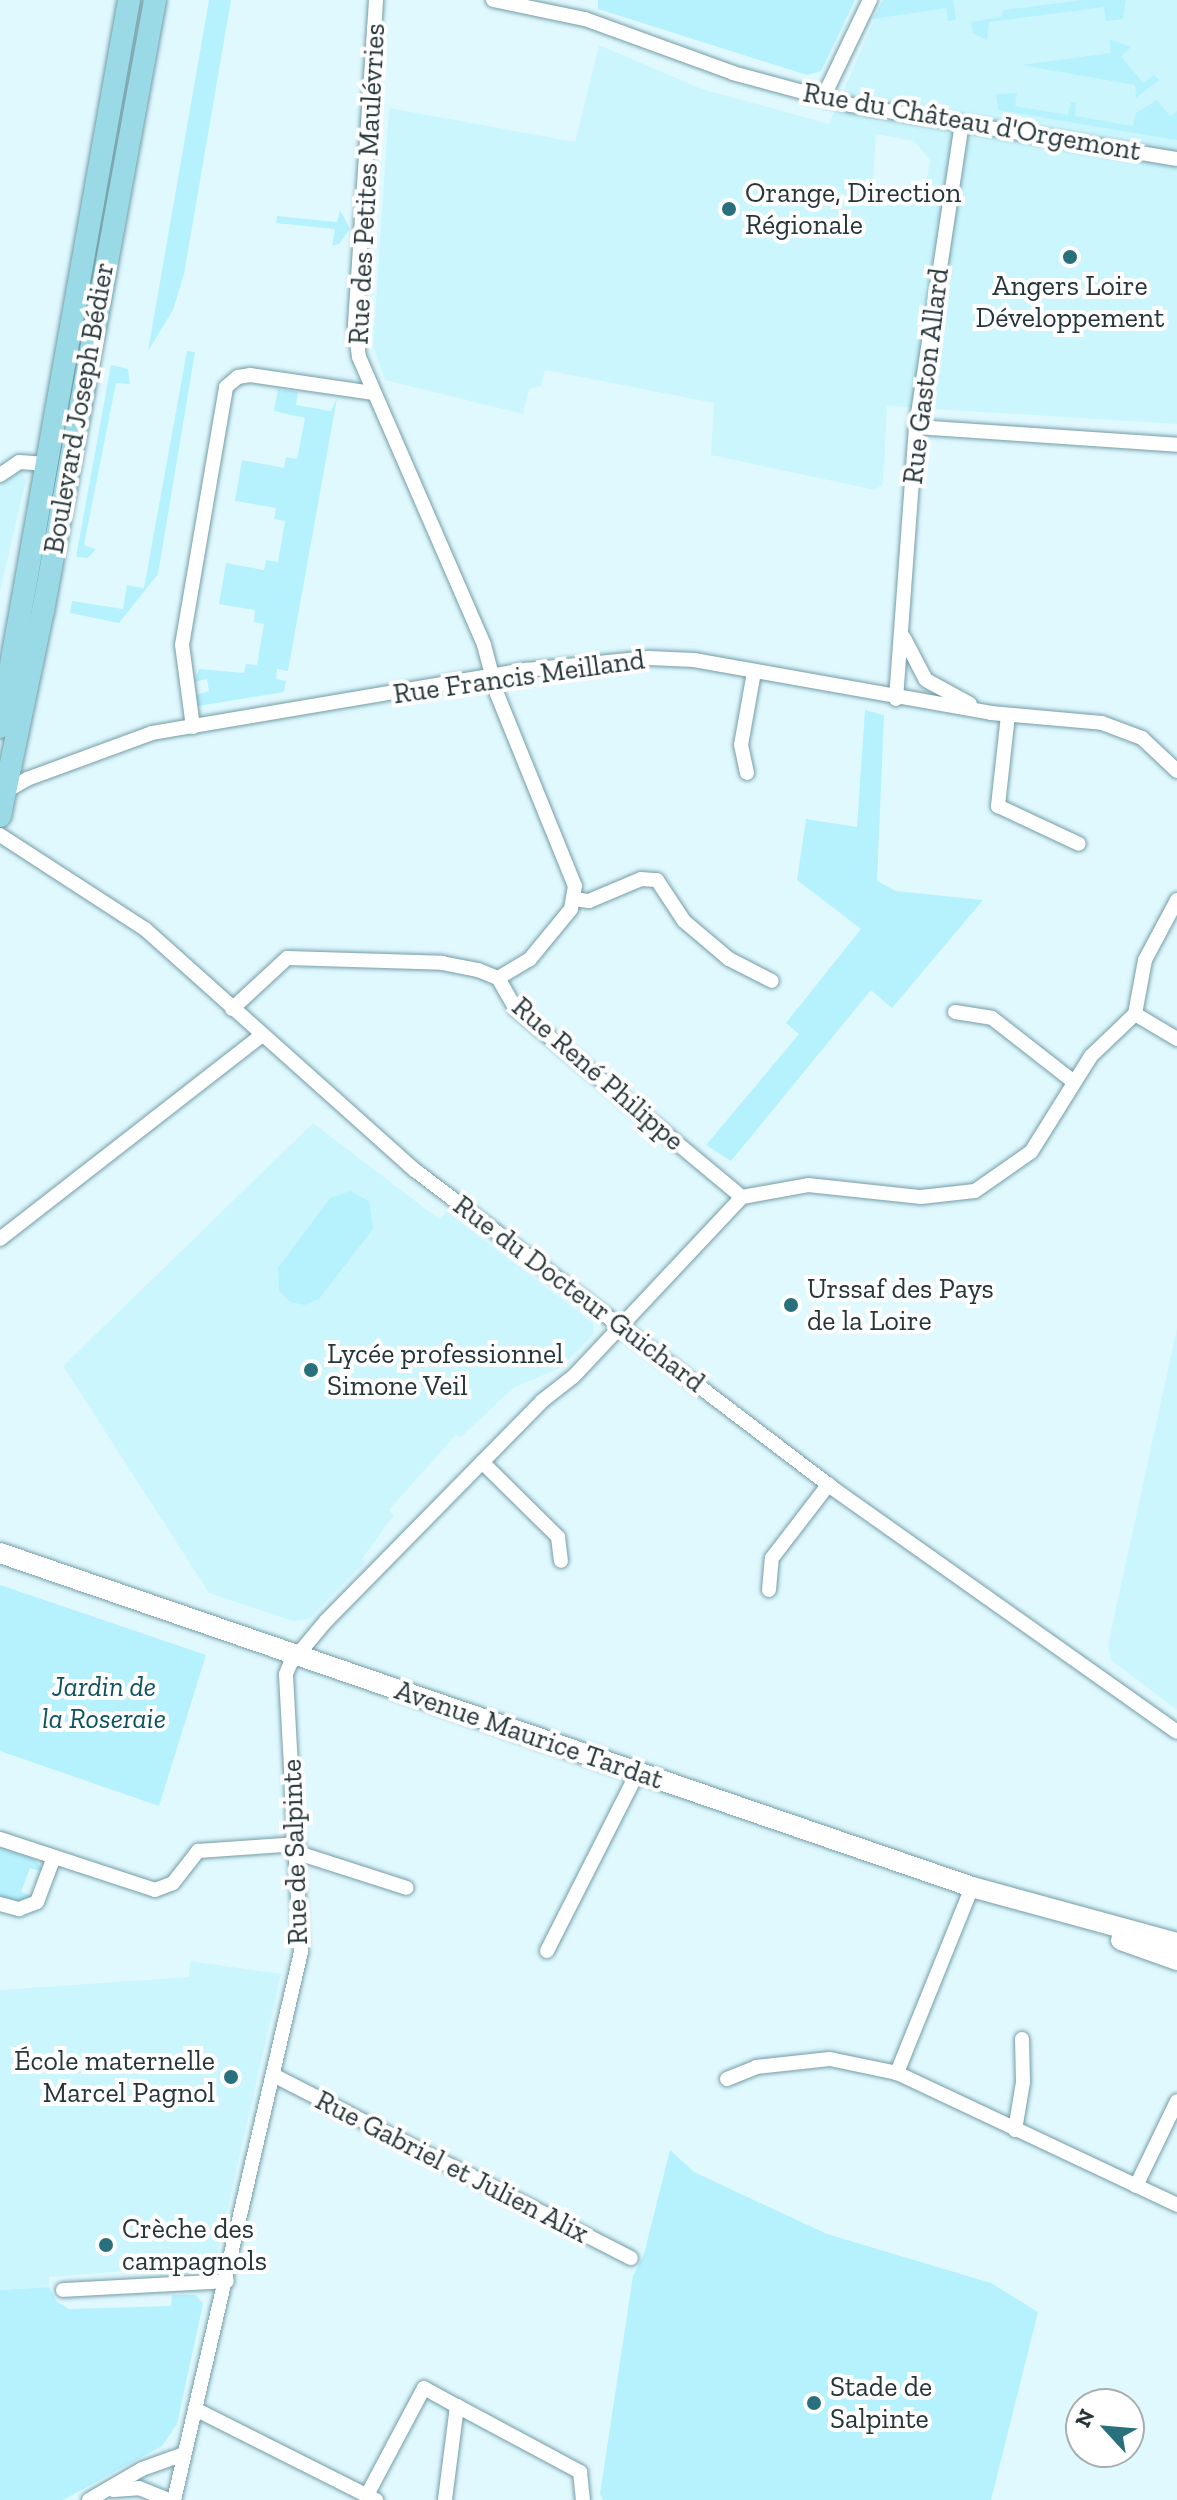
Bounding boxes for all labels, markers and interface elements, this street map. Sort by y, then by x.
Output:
street label: Rue des Petites Maulévries [342,22,392,346]
street label: Rue du Château d'Orgemont [800,76,1144,168]
place label: Orange, Direction Régionale [745,176,961,242]
marker: Orange, Direction Régionale [720,200,738,218]
marker: Angers Loire Développement [1061,248,1079,266]
street label: Boulevard Joseph Bédier [37,259,121,557]
street label: Rue Gaston Allard [896,266,956,486]
place label: Angers Loire Développement [976,269,1164,335]
street label: Rue Francis Meilland [391,643,647,711]
street label: Rue René Philippe [505,990,691,1158]
street label: Rue du Docteur Guichard [446,1188,712,1400]
place label: Urssaf des Pays de la Loire [807,1272,994,1338]
marker: Urssaf des Pays de la Loire [782,1296,800,1314]
place label: Lycée professionnel Simone Veil [327,1337,564,1403]
marker: Lycée professionnel Simone Veil [302,1361,320,1379]
park label: Jardin de la Roseraie [42,1670,166,1736]
street label: Avenue Maurice Tardat [390,1673,668,1797]
street label: Rue de Salpinte [275,1758,315,1946]
place label: École maternelle Marcel Pagnol [14,2044,215,2110]
marker: École maternelle Marcel Pagnol [222,2068,240,2086]
street label: Rue Gabriel et Julien Alix [309,2083,595,2251]
place label: Crèche des campagnols [122,2212,267,2278]
marker: Crèche des campagnols [97,2236,115,2254]
place label: Stade de Salpinte [830,2370,932,2436]
north arrow [1065,2388,1145,2468]
marker: Stade de Salpinte [805,2394,823,2412]
text: N [1069,2405,1101,2432]

